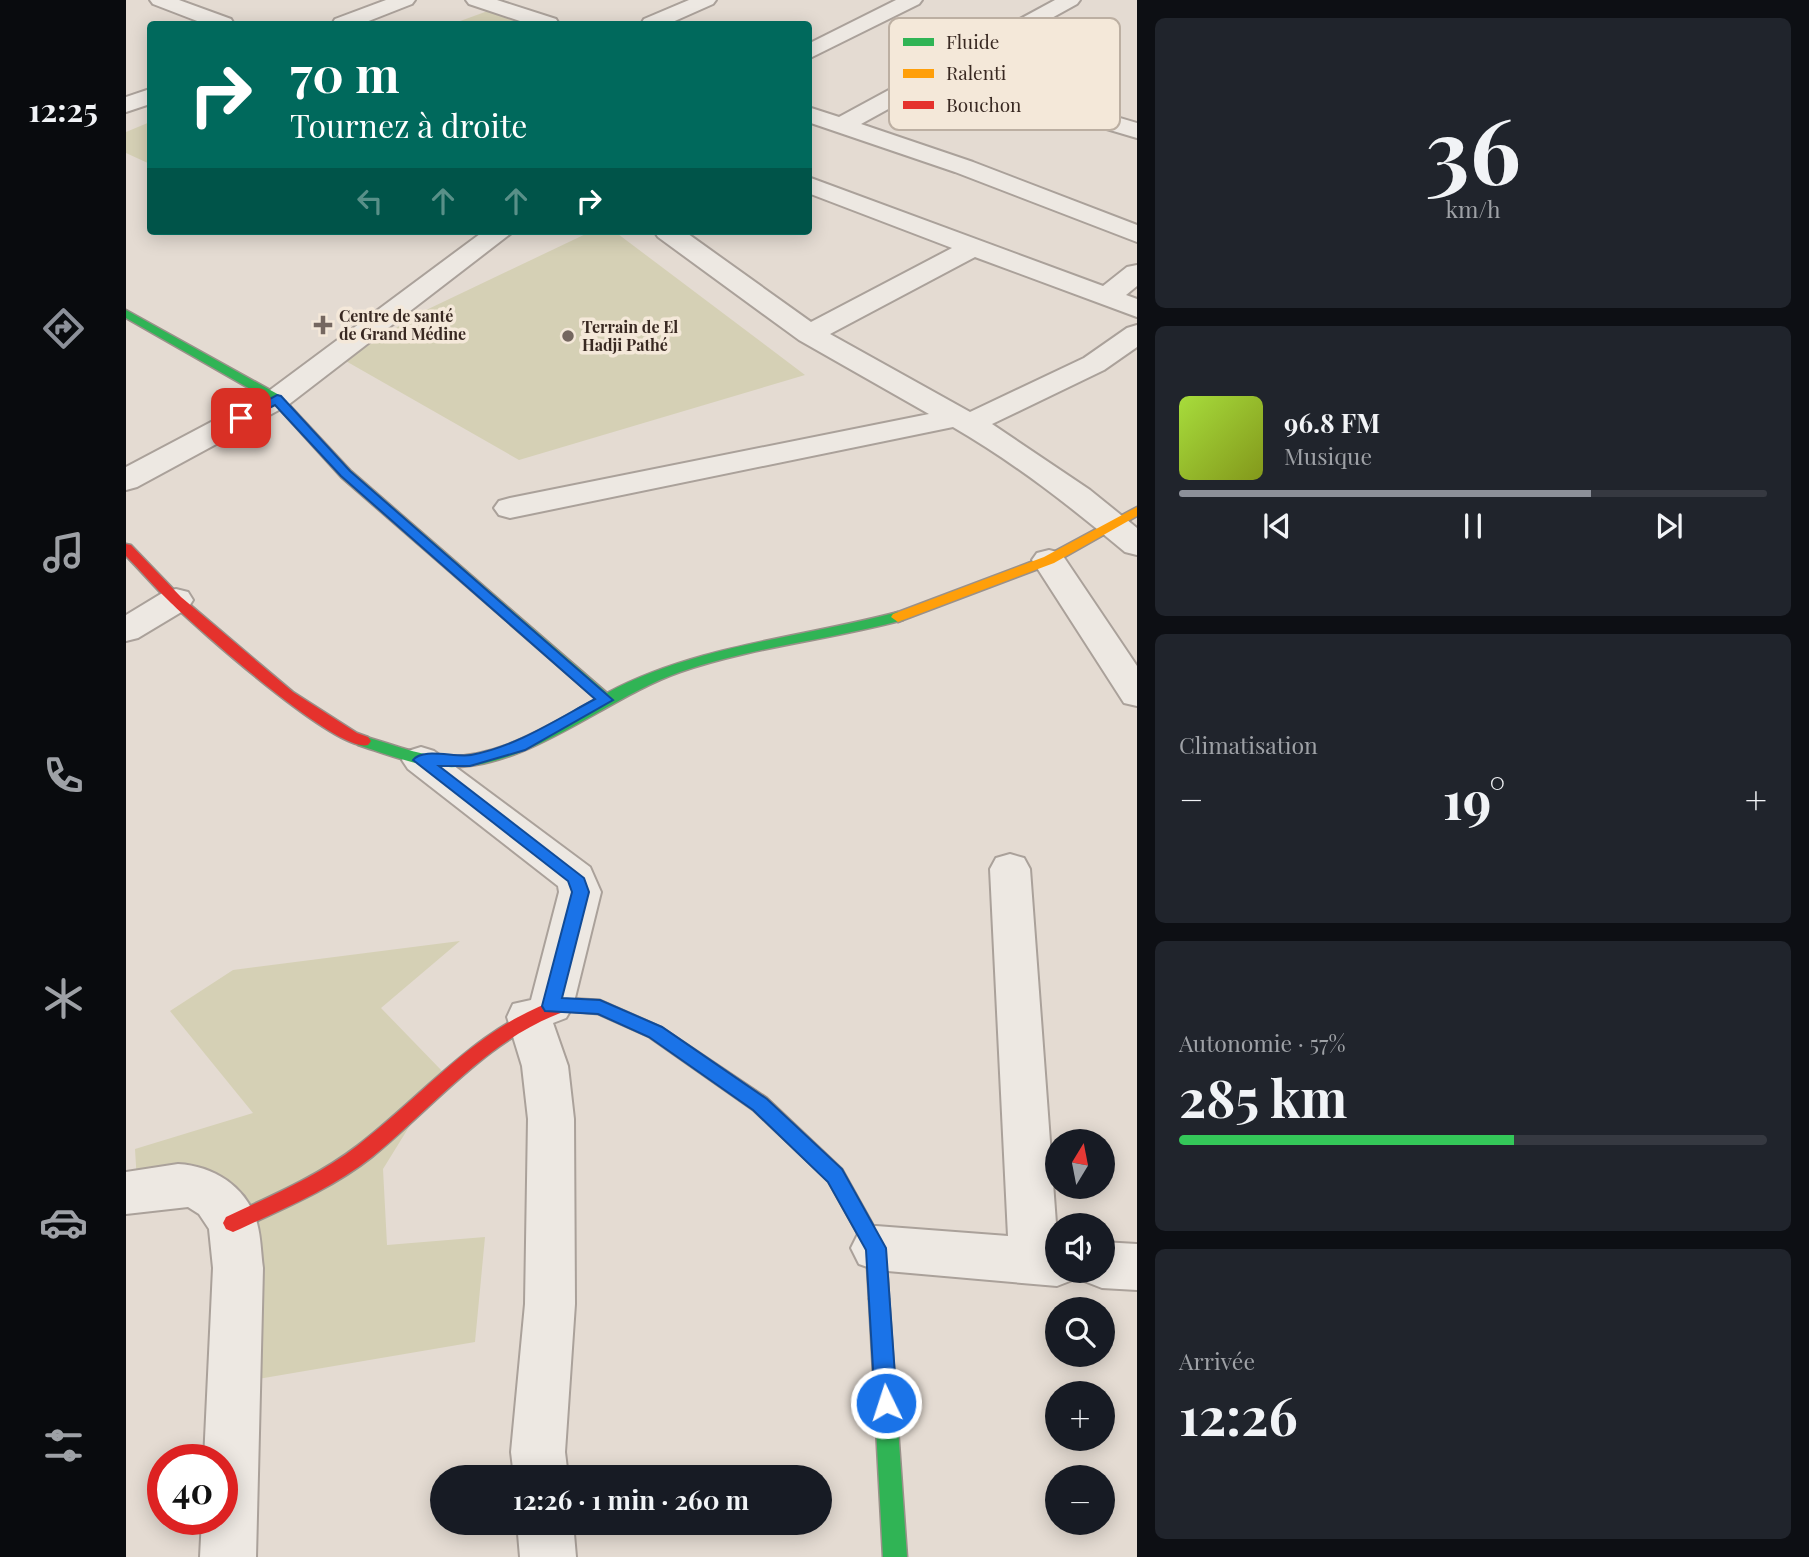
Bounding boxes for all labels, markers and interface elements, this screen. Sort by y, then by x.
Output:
legend [889,18,1120,130]
text: Fluide [946,28,999,54]
text: 70 m [290,40,400,105]
icon: right [175,49,266,140]
text: Ralenti [946,59,1007,85]
text: 12:25 [28,87,98,130]
text: 36 [1425,87,1521,208]
text: Bouchon [946,91,1022,117]
text: Tournez à droite [290,103,528,146]
icon: left [351,182,389,220]
icon: ahead [424,182,462,220]
icon: ahead [497,182,535,220]
icon: right [570,182,608,220]
text: km/h [1445,193,1501,224]
icon: directions [39,304,88,353]
place label: Centre de santé de Grand Médine [339,305,466,344]
marker: Centre de santé de Grand Médine [313,315,333,335]
place label: Terrain de El Hadji Pathé [582,316,678,355]
marker: Terrain de El Hadji Pathé [560,328,576,344]
pin [211,388,271,448]
icon: arrive [222,399,260,437]
text: 96.8 FM [1284,405,1380,440]
text: Musique [1284,440,1372,471]
icon: previous [1258,507,1296,545]
icon: pause [1454,507,1492,545]
icon: next [1650,507,1688,545]
icon: music [39,528,88,577]
text: Climatisation [1179,729,1318,760]
icon: phone [39,751,88,800]
text: 19° [1443,764,1506,833]
text: − [1179,773,1204,824]
text: + [1745,773,1767,824]
icon: climate [39,974,88,1023]
text: Autonomie · 57% [1179,1027,1346,1058]
text: 285 km [1179,1062,1347,1131]
north arrow [1045,1129,1115,1199]
map controls [1045,1129,1115,1535]
icon: car [39,1198,88,1247]
button: sound [1045,1213,1115,1283]
button: search [1045,1297,1115,1367]
text: Arrivée [1179,1345,1255,1376]
position arrow [849,1366,923,1440]
text: 12:26 [1179,1380,1298,1449]
button: + [1045,1381,1115,1451]
icon: filters [39,1421,88,1470]
speed limit sign: 40 [147,1444,238,1535]
button: − [1045,1465,1115,1535]
text: 12:26 · 1 min · 260 m [513,1482,749,1517]

